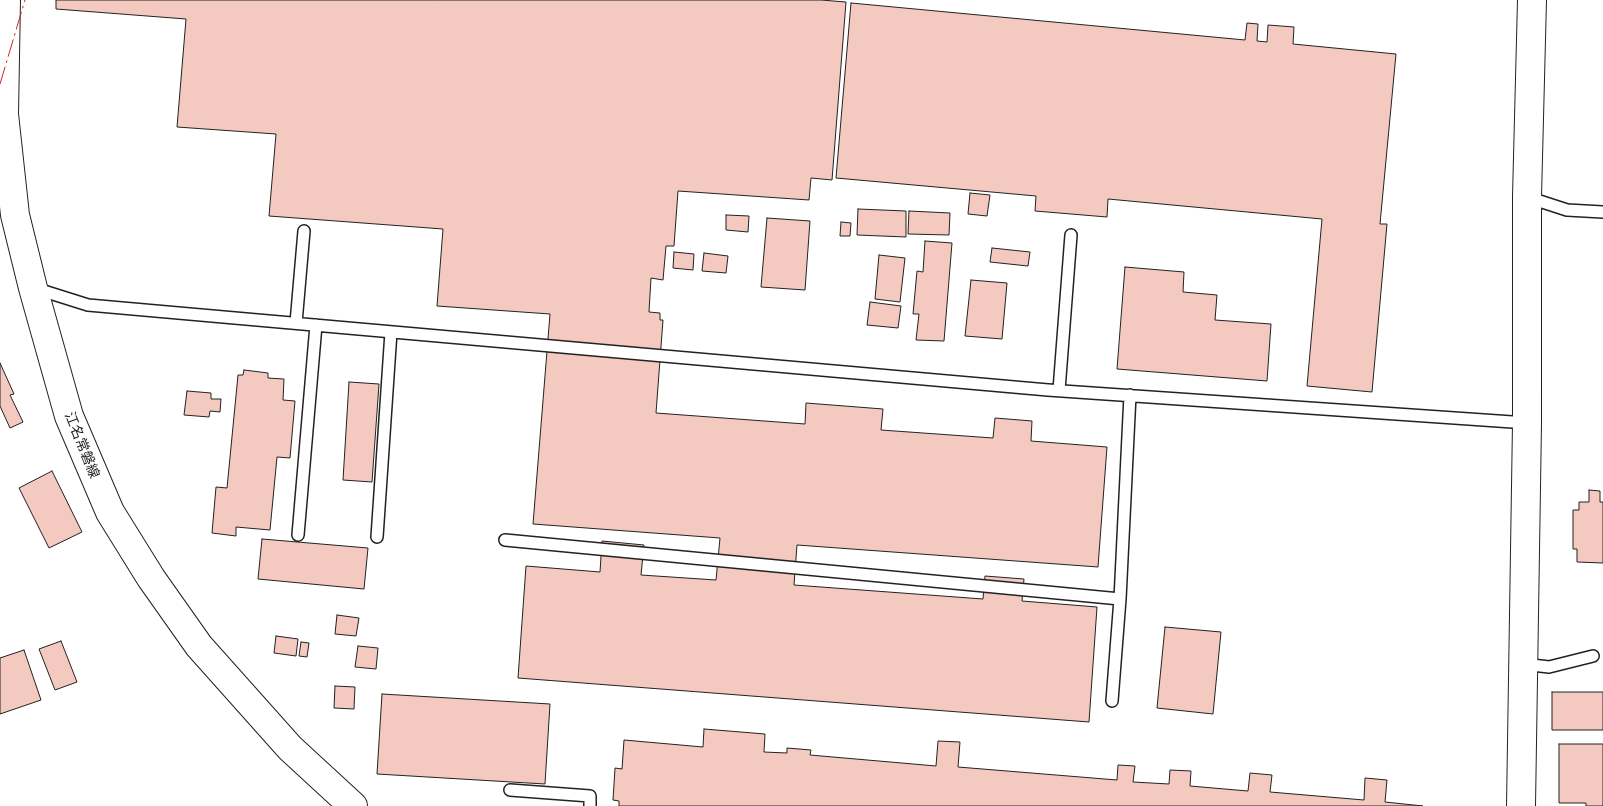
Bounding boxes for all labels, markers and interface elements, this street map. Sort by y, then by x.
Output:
street label: 江名常磐線 [61,409,103,481]

